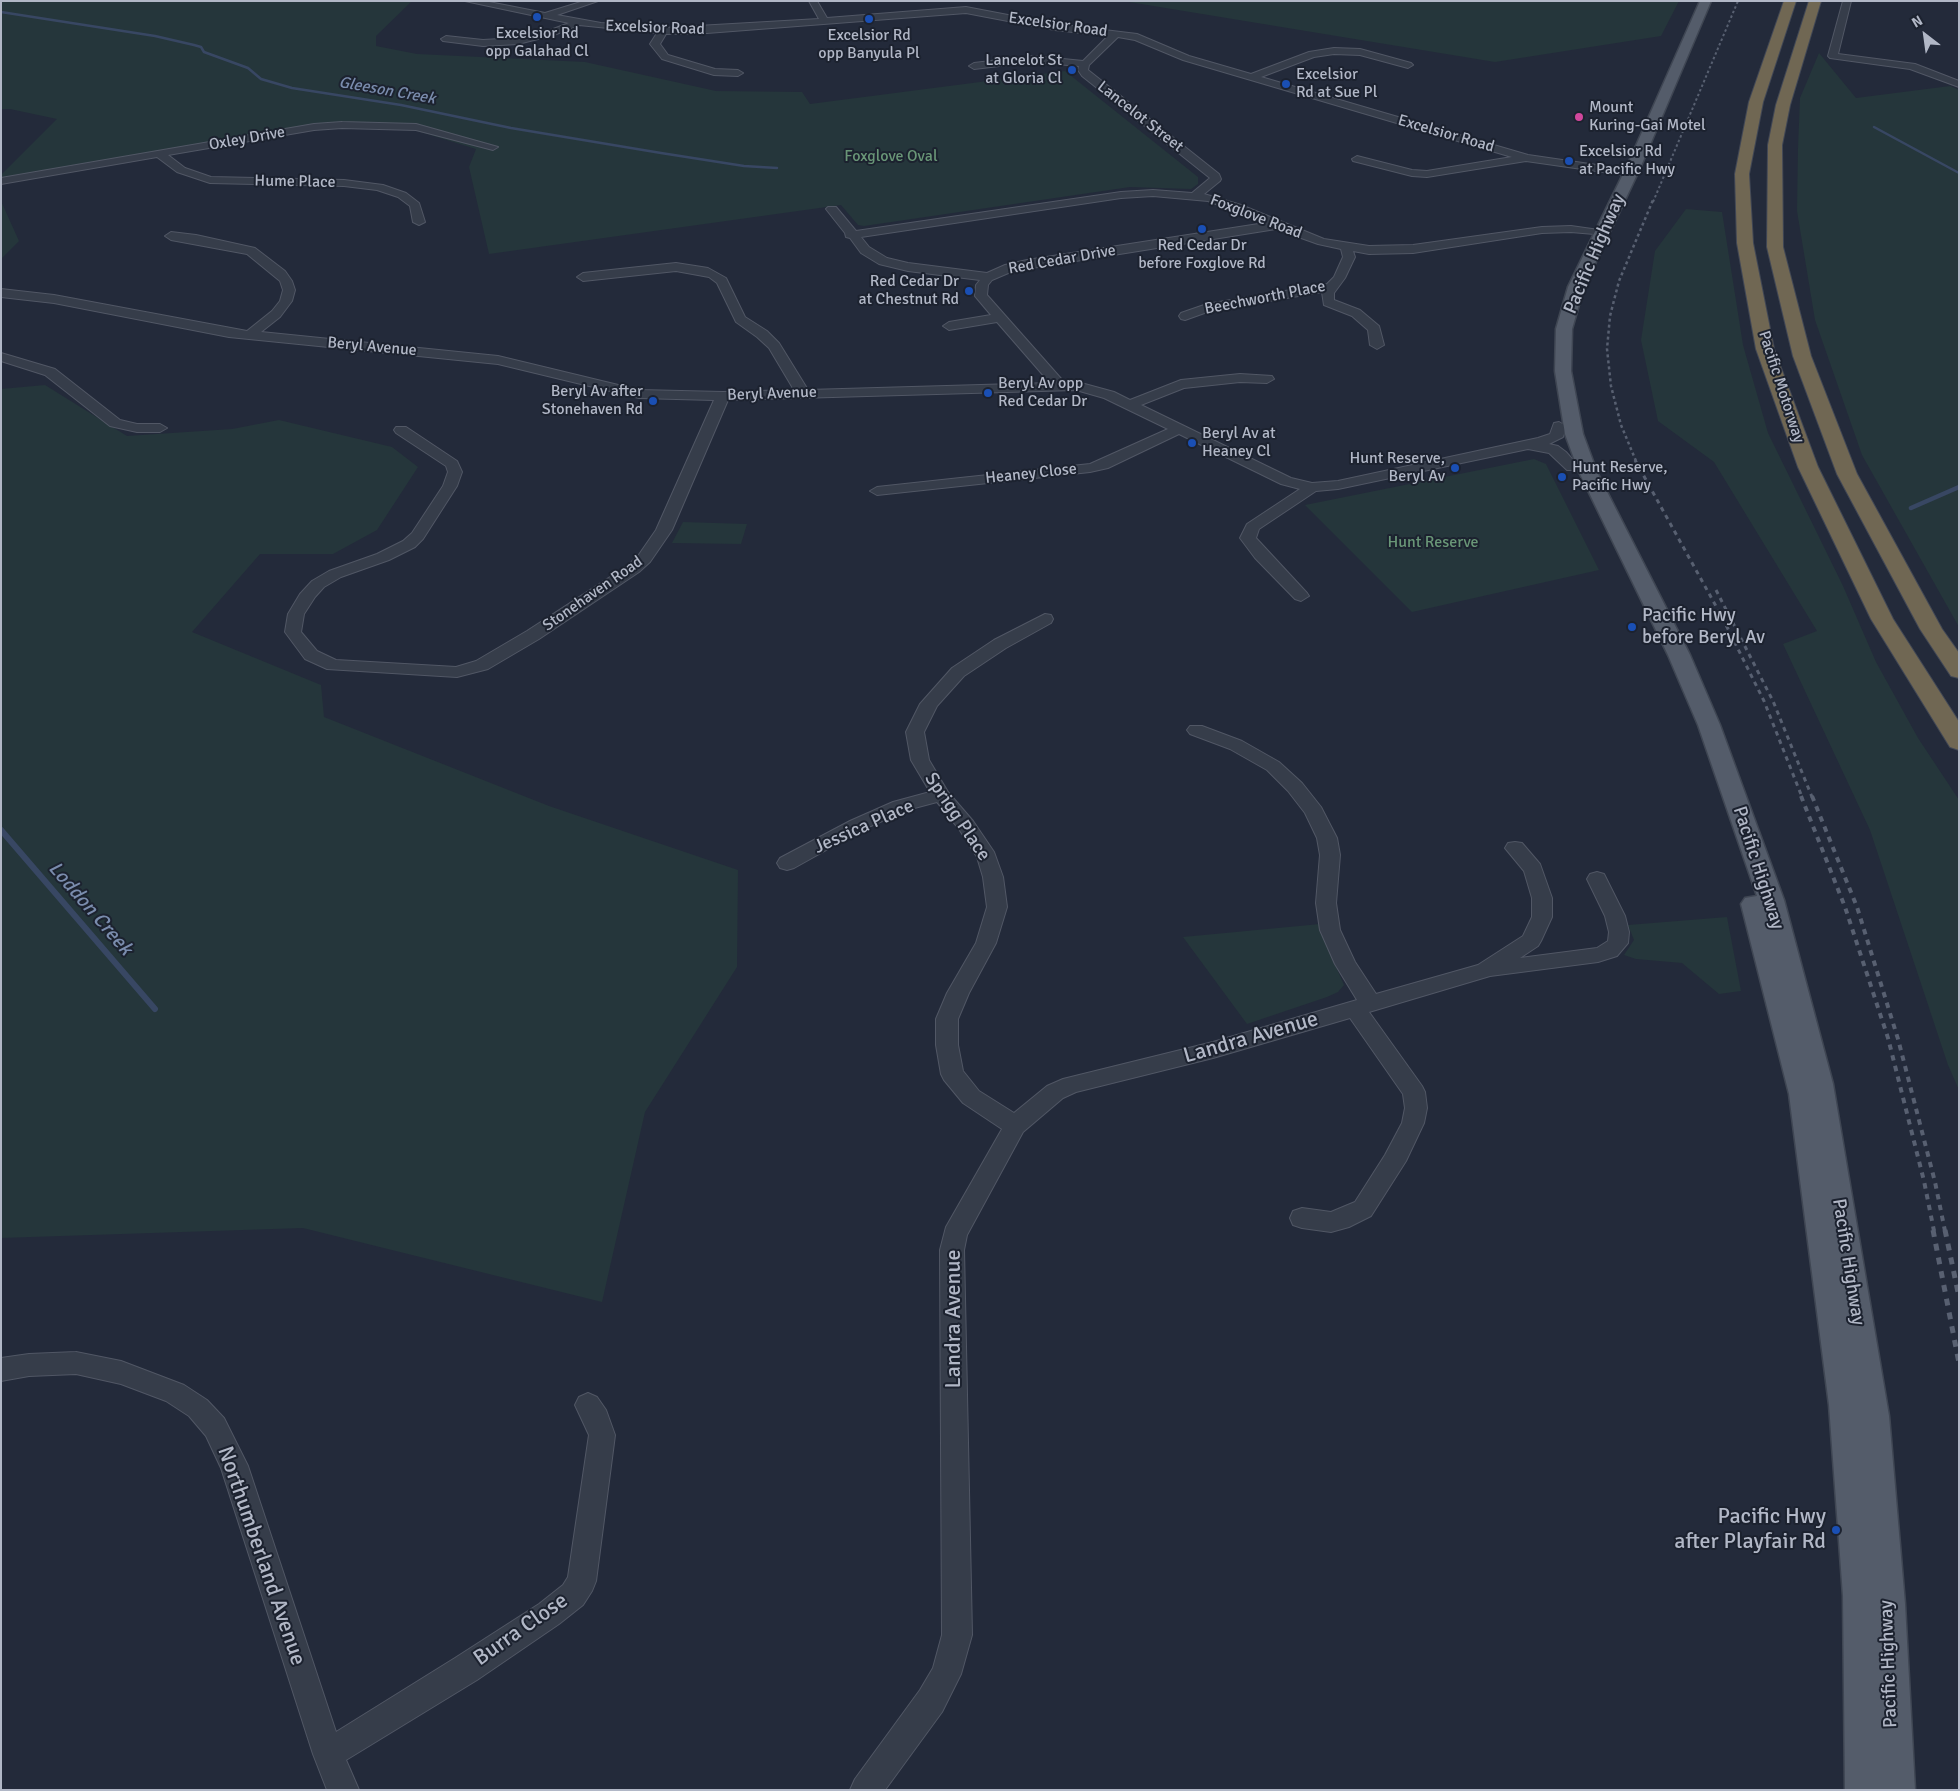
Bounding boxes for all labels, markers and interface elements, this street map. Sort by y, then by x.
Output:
street label: Excelsior Road [1007,9,1109,41]
north arrow [1900,10,1950,60]
marker: Excelsior Rd opp Galahad Cl [531,11,543,23]
text: N [1909,12,1926,31]
marker: Excelsior Rd opp Banyula Pl [863,13,875,25]
street label: Excelsior Road [605,17,705,39]
place label: Excelsior Rd opp Galahad Cl [485,24,589,62]
place label: Excelsior Rd opp Banyula Pl [818,26,920,64]
place label: Lancelot St at Gloria Cl [985,51,1062,89]
marker: Lancelot St at Gloria Cl [1066,64,1078,76]
place label: Excelsior Rd at Sue Pl [1296,65,1377,103]
water label: Gleeson Creek [337,73,437,109]
street label: Lancelot Street [1093,77,1187,157]
marker: Excelsior Rd at Sue Pl [1280,78,1292,90]
place label: Mount Kuring-Gai Motel [1589,98,1706,136]
street label: Excelsior Road [1395,111,1497,157]
marker: Mount Kuring-Gai Motel [1573,111,1585,123]
street label: Oxley Drive [208,123,286,155]
place label: Excelsior Rd at Pacific Hwy [1579,142,1675,180]
park label: Foxglove Oval [844,147,938,167]
marker: Excelsior Rd at Pacific Hwy [1563,155,1575,167]
street label: Hume Place [254,172,336,192]
street label: Foxglove Road [1207,191,1305,243]
street label: Pacific Highway [1559,191,1631,317]
marker: Red Cedar Dr before Foxglove Rd [1196,223,1208,235]
place label: Red Cedar Dr before Foxglove Rd [1138,236,1266,274]
street label: Red Cedar Drive [1007,241,1117,279]
place label: Red Cedar Dr at Chestnut Rd [859,272,959,310]
street label: Beechworth Place [1203,277,1327,319]
marker: Red Cedar Dr at Chestnut Rd [963,285,975,297]
street label: Pacific Motorway [1754,328,1808,446]
street label: Beryl Avenue [326,334,418,360]
place label: Beryl Av opp Red Cedar Dr [998,374,1087,412]
place label: Beryl Av after Stonehaven Rd [542,382,643,420]
street label: Beryl Avenue [727,383,817,405]
marker: Beryl Av opp Red Cedar Dr [982,387,994,399]
marker: Beryl Av after Stonehaven Rd [647,395,659,407]
place label: Beryl Av at Heaney Cl [1202,424,1276,462]
marker: Beryl Av at Heaney Cl [1186,437,1198,449]
place label: Hunt Reserve, Beryl Av [1349,449,1445,487]
place label: Hunt Reserve, Pacific Hwy [1572,458,1668,496]
street label: Heaney Close [984,460,1078,488]
marker: Hunt Reserve, Beryl Av [1449,462,1461,474]
marker: Hunt Reserve, Pacific Hwy [1556,471,1568,483]
park label: Hunt Reserve [1387,533,1479,553]
street label: Stonehaven Road [539,552,647,636]
place label: Pacific Hwy before Beryl Av [1642,605,1765,649]
marker: Pacific Hwy before Beryl Av [1626,621,1638,633]
street label: Sprigg Place [919,768,995,866]
street label: Jessica Place [811,795,917,859]
street label: Pacific Highway [1727,804,1789,932]
water label: Loddon Creek [43,857,137,961]
street label: Landra Avenue [1181,1006,1321,1070]
street label: Pacific Highway [1827,1197,1869,1327]
street label: Landra Avenue [941,1250,967,1388]
street label: Northumberland Avenue [211,1443,311,1669]
place label: Pacific Hwy after Playfair Rd [1674,1504,1826,1555]
marker: Pacific Hwy after Playfair Rd [1830,1524,1842,1536]
street label: Burra Close [469,1588,573,1672]
street label: Pacific Highway [1875,1600,1903,1728]

